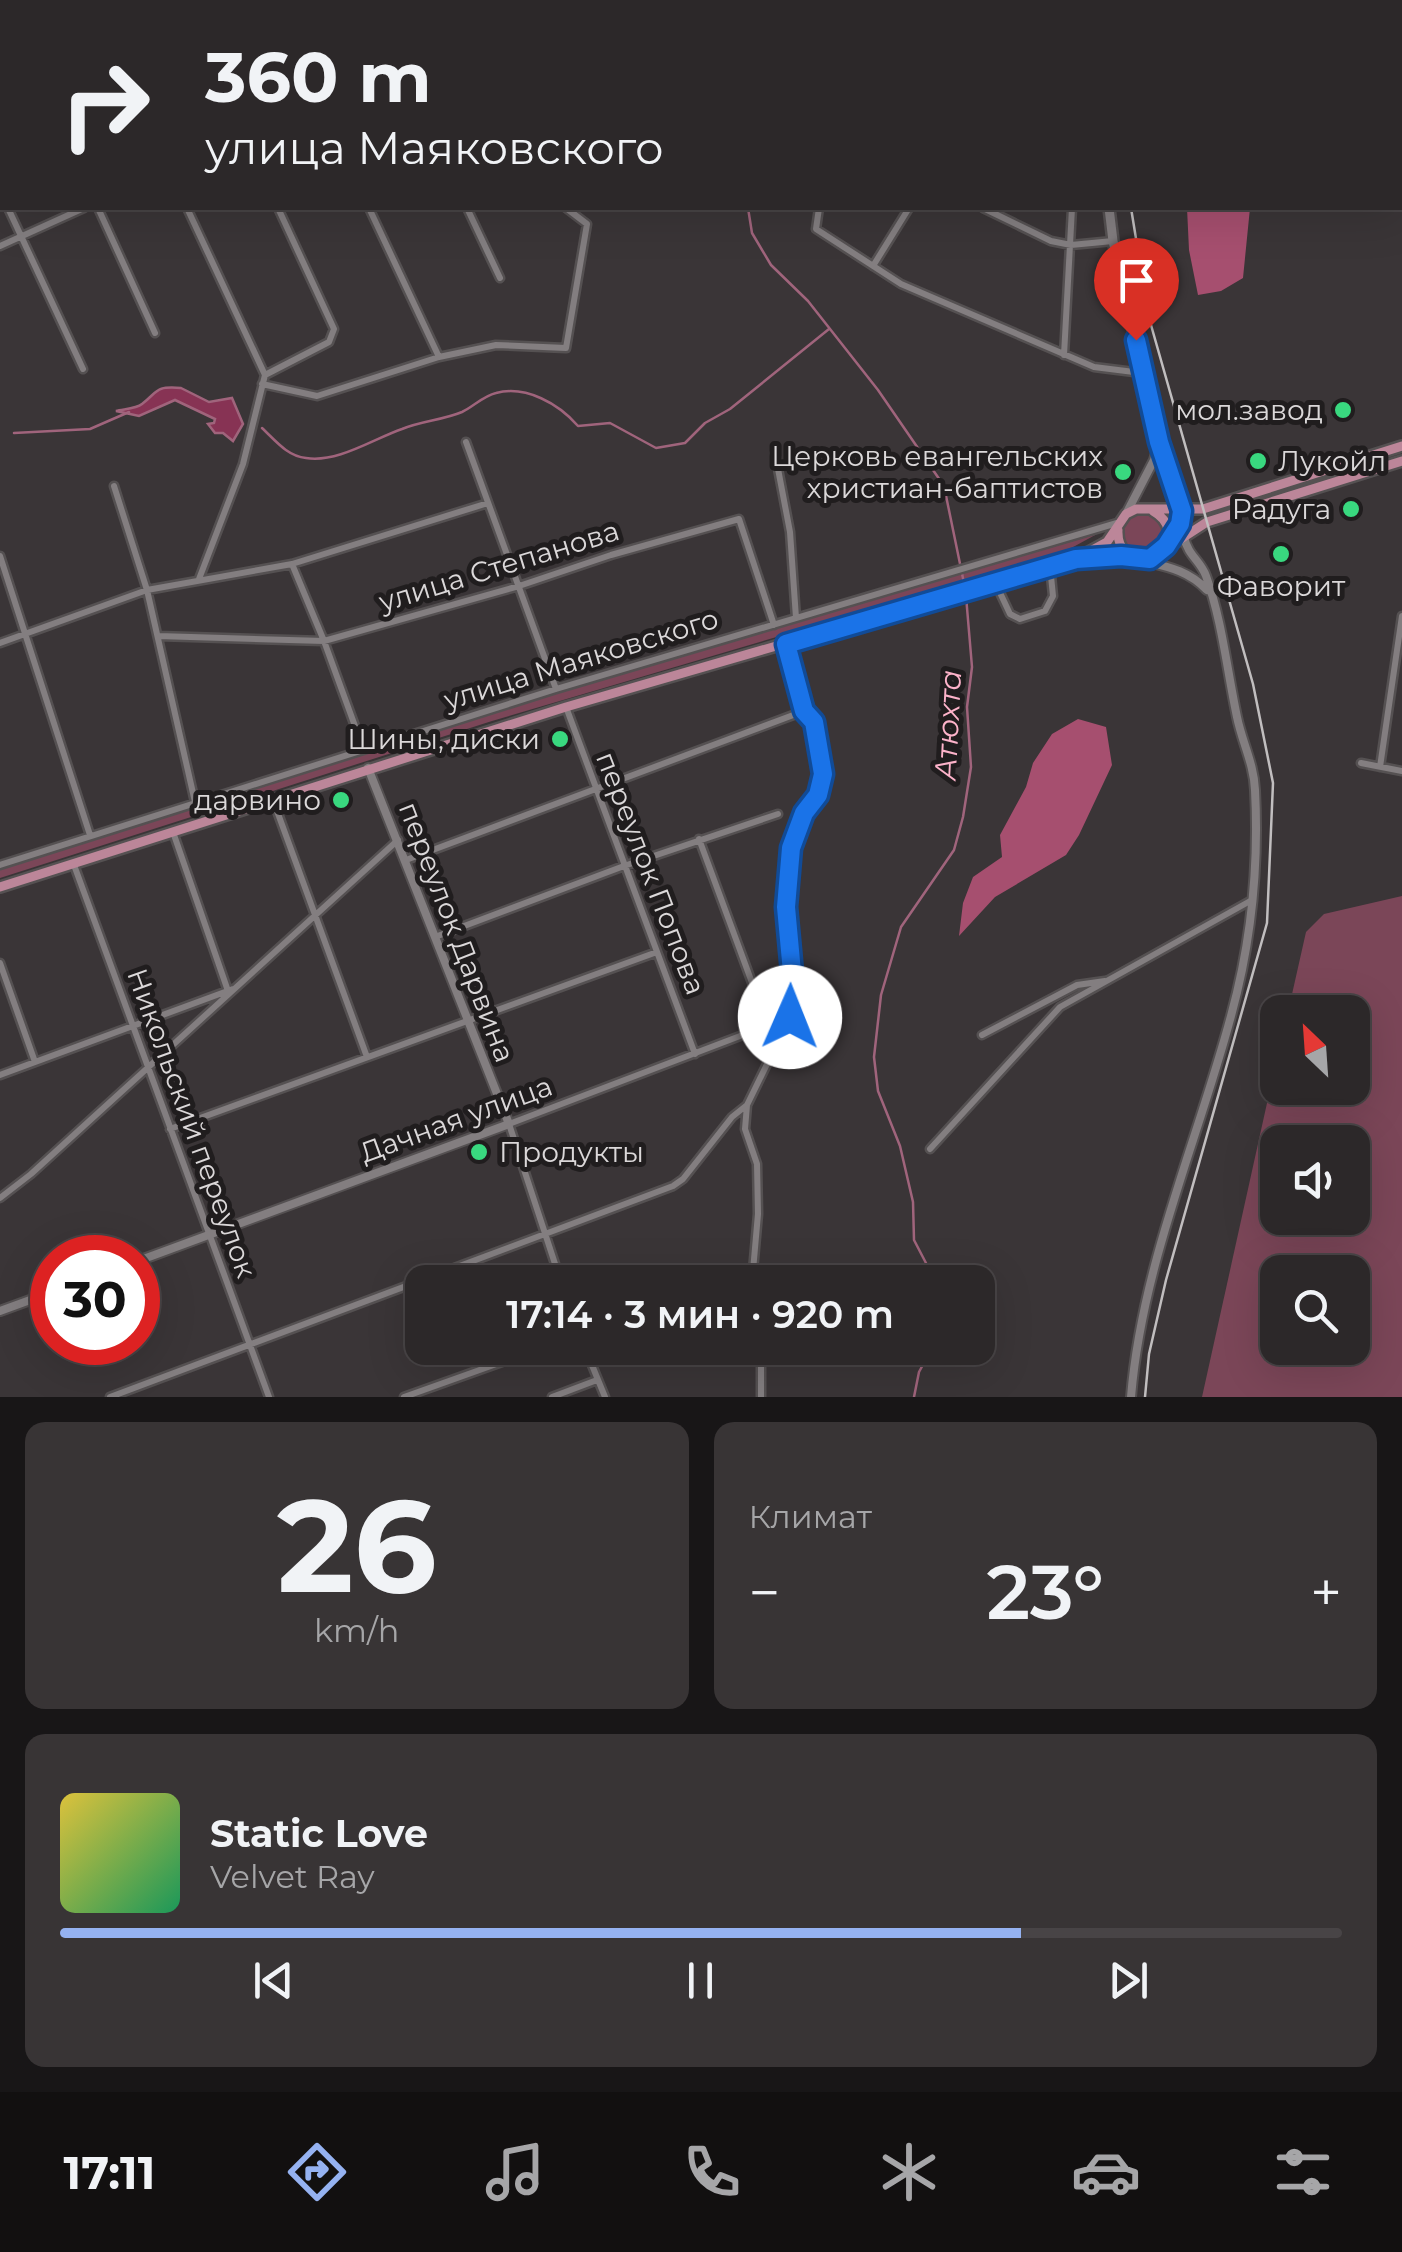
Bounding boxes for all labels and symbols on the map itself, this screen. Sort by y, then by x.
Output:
pin [1094,238,1179,341]
place label: мол.завод [1175,393,1323,427]
marker: мол.завод [1332,399,1354,421]
place label: Церковь евангельских христиан-баптистов [771,439,1103,505]
place label: Лукойл [1278,444,1386,478]
marker: Лукойл [1247,450,1269,472]
marker: Церковь евангельских христиан-баптистов [1112,461,1134,483]
place label: Радуга [1232,492,1331,526]
marker: Радуга [1340,498,1362,520]
street label: улица Степанова [374,513,623,619]
marker: Фаворит [1270,543,1292,565]
place label: Фаворит [1217,569,1346,603]
street label: улица Маяковского [439,601,722,717]
water label: Атюхта [927,669,969,783]
place label: Шины, диски [347,722,540,756]
marker: Шины, диски [549,728,571,750]
street label: переулок Попова [589,747,713,999]
place label: дарвино [194,783,321,817]
marker: дарвино [330,789,352,811]
street label: переулок Дарвина [392,797,522,1067]
street label: Никольский переулок [120,964,264,1282]
position arrow [738,965,842,1069]
north arrow [1260,995,1370,1105]
street label: Дачная улица [355,1068,557,1170]
place label: Продукты [499,1135,644,1169]
marker: Продукты [468,1141,490,1163]
speed limit sign: 30 [30,1235,160,1365]

